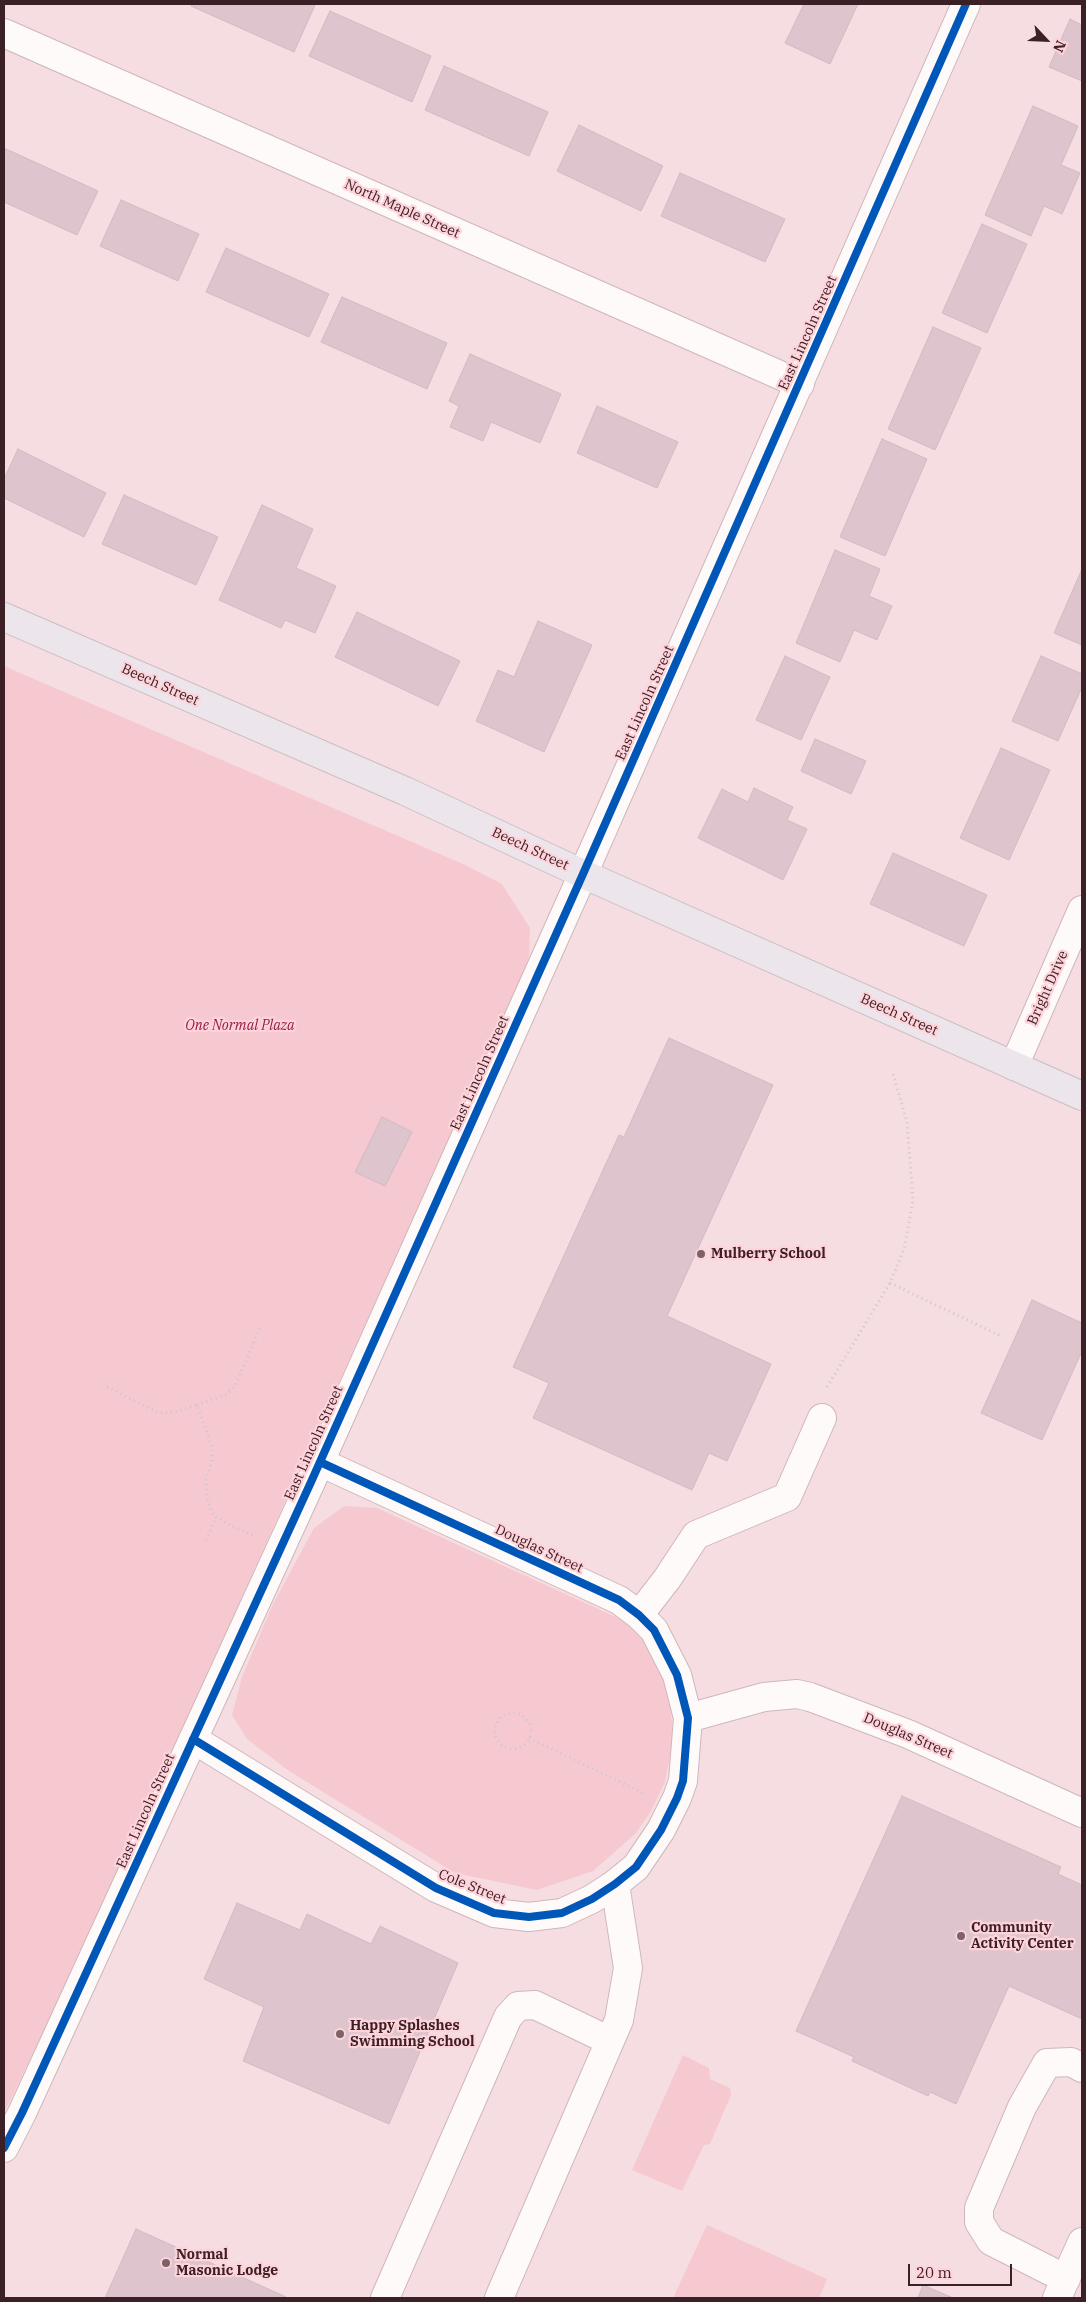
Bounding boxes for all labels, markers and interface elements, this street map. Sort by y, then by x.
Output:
north arrow [1021,15,1071,65]
text: N [1049,38,1070,55]
street label: North Maple Street [342,176,462,242]
street label: East Lincoln Street [775,273,841,393]
street label: East Lincoln Street [612,643,678,763]
street label: Beech Street [119,660,201,710]
street label: Beech Street [489,824,571,874]
street label: Bright Drive [1024,948,1072,1028]
street label: Beech Street [858,990,940,1040]
street label: East Lincoln Street [447,1013,513,1133]
park label: One Normal Plaza [185,1018,295,1034]
place label: Mulberry School [711,1246,826,1262]
marker: Mulberry School [695,1248,707,1260]
street label: East Lincoln Street [281,1383,347,1503]
street label: Douglas Street [492,1521,586,1577]
street label: Douglas Street [861,1710,955,1762]
street label: East Lincoln Street [113,1751,179,1871]
street label: Cole Street [436,1866,508,1908]
place label: Community Activity Center [971,1920,1074,1952]
marker: Community Activity Center [955,1930,967,1942]
place label: Happy Splashes Swimming School [350,2018,475,2050]
marker: Happy Splashes Swimming School [334,2028,346,2040]
place label: Normal Masonic Lodge [176,2247,278,2280]
scale bar [911,2254,1015,2286]
marker: Normal Masonic Lodge [160,2257,172,2269]
text: 20 m [916,2263,952,2282]

